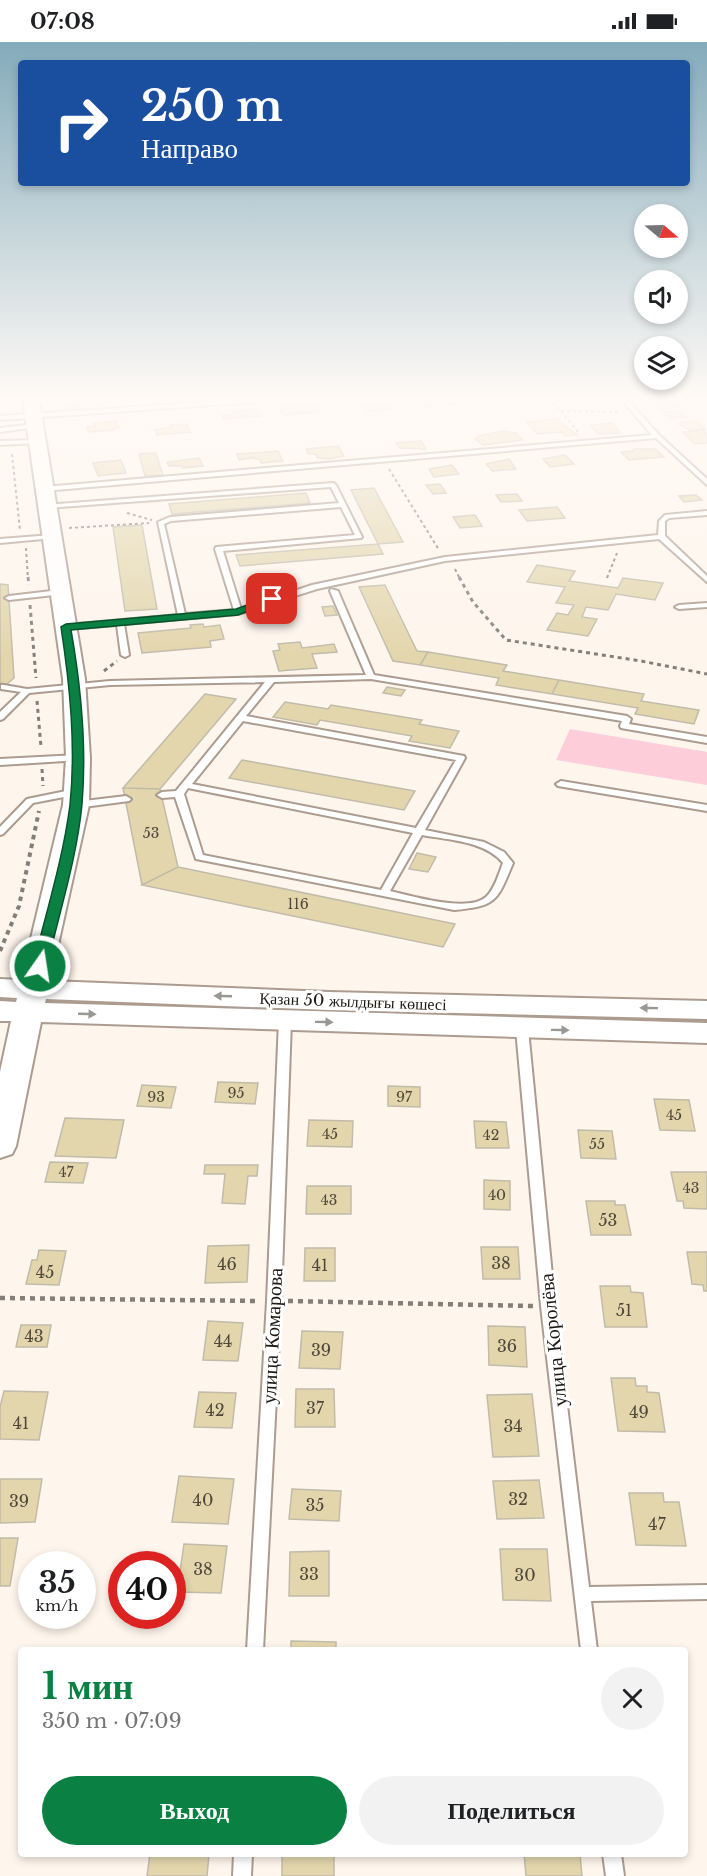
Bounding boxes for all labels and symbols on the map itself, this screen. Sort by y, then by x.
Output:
north arrow [634,204,688,258]
pin [246,573,297,624]
house number: 53 [143,824,159,842]
house number: 116 [287,895,309,913]
position arrow [8,934,72,998]
street label: Қазан 50 жылдығы көшесі [259,988,447,1014]
one-way arrow [213,992,232,1001]
one-way arrow [639,1004,658,1013]
one-way arrow [77,1009,96,1019]
one-way arrow [314,1017,333,1027]
one-way arrow [551,1025,570,1034]
house number: 95 [228,1084,245,1102]
house number: 93 [147,1088,165,1106]
house number: 97 [396,1088,413,1106]
house number: 45 [666,1106,682,1124]
house number: 45 [322,1125,338,1143]
house number: 42 [483,1126,499,1144]
house number: 55 [589,1135,605,1153]
house number: 47 [58,1163,75,1181]
house number: 43 [683,1179,699,1197]
house number: 40 [488,1186,506,1204]
house number: 43 [321,1191,337,1209]
house number: 53 [599,1210,617,1230]
house number: 38 [491,1253,511,1273]
house number: 46 [217,1254,237,1274]
house number: 41 [312,1255,328,1275]
house number: 45 [36,1262,54,1282]
street label: улица Комарова [256,1267,288,1405]
street label: улица Королёва [534,1272,572,1408]
house number: 51 [616,1300,632,1320]
house number: 43 [24,1326,44,1346]
house number: 44 [214,1331,232,1351]
house number: 36 [497,1336,517,1356]
house number: 39 [311,1340,331,1360]
house number: 37 [306,1398,325,1418]
house number: 42 [205,1400,225,1420]
house number: 49 [629,1402,649,1422]
house number: 41 [13,1413,29,1433]
house number: 34 [503,1416,523,1436]
house number: 32 [508,1489,528,1509]
house number: 40 [193,1490,213,1510]
house number: 39 [9,1491,29,1511]
house number: 35 [306,1495,324,1515]
house number: 47 [648,1514,667,1534]
speed limit sign: 40 [108,1551,186,1629]
house number: 38 [193,1559,213,1579]
house number: 33 [299,1564,319,1584]
house number: 30 [514,1565,536,1585]

